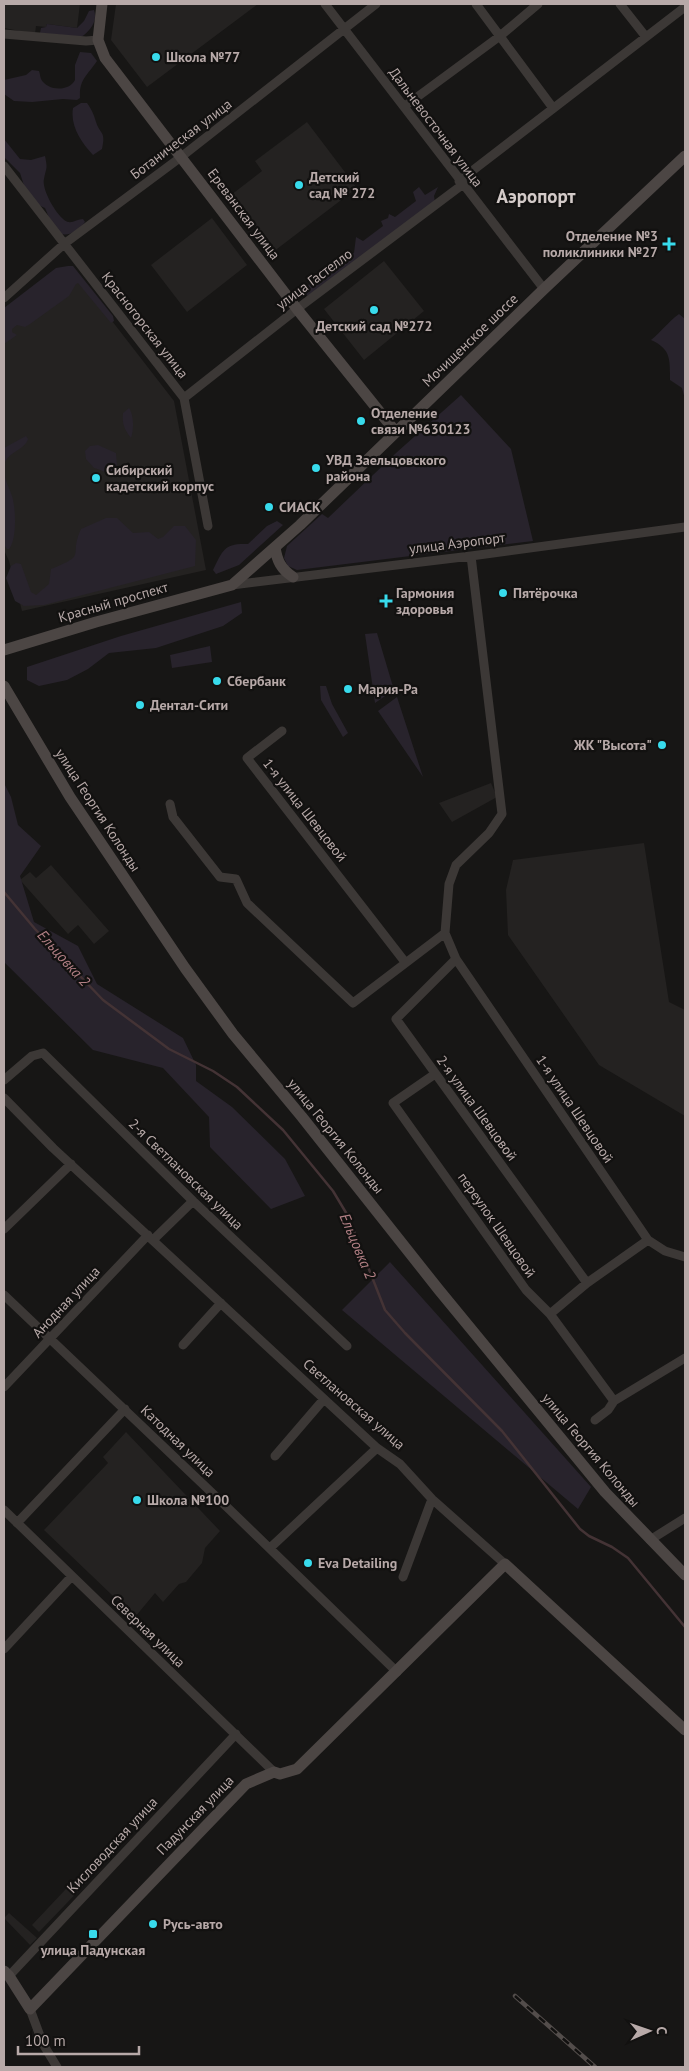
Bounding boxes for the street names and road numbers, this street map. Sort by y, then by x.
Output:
street label: Дальневосточная улица [385,64,487,190]
street label: Ботаническая улица [127,95,235,183]
street label: Ереванская улица [204,165,284,263]
street label: улица Гастелло [272,244,356,314]
street label: Красногорская улица [98,268,192,382]
street label: Мочищенское шоссе [418,290,522,390]
street label: улица Аэропорт [408,528,506,558]
street label: Красный проспект [56,578,170,626]
street label: улица Георгия Колонды [51,745,145,875]
street label: 1-я улица Шевцовой [259,755,351,865]
street label: 2-я улица Шевцовой [433,1052,521,1164]
street label: 1-я улица Шевцовой [532,1052,618,1166]
street label: улица Георгия Колонды [284,1075,388,1197]
street label: 2-я Светлановская улица [125,1115,247,1233]
street label: переулок Шевцовой [454,1169,540,1281]
street label: Анодная улица [28,1262,104,1342]
street label: Светлановская улица [299,1355,409,1453]
street label: улица Георгия Колонды [538,1389,644,1511]
street label: Катодная улица [137,1401,219,1481]
street label: Северная улица [107,1591,189,1671]
street label: Падунская улица [152,1771,238,1859]
street label: Кисловодская улица [63,1793,161,1897]

